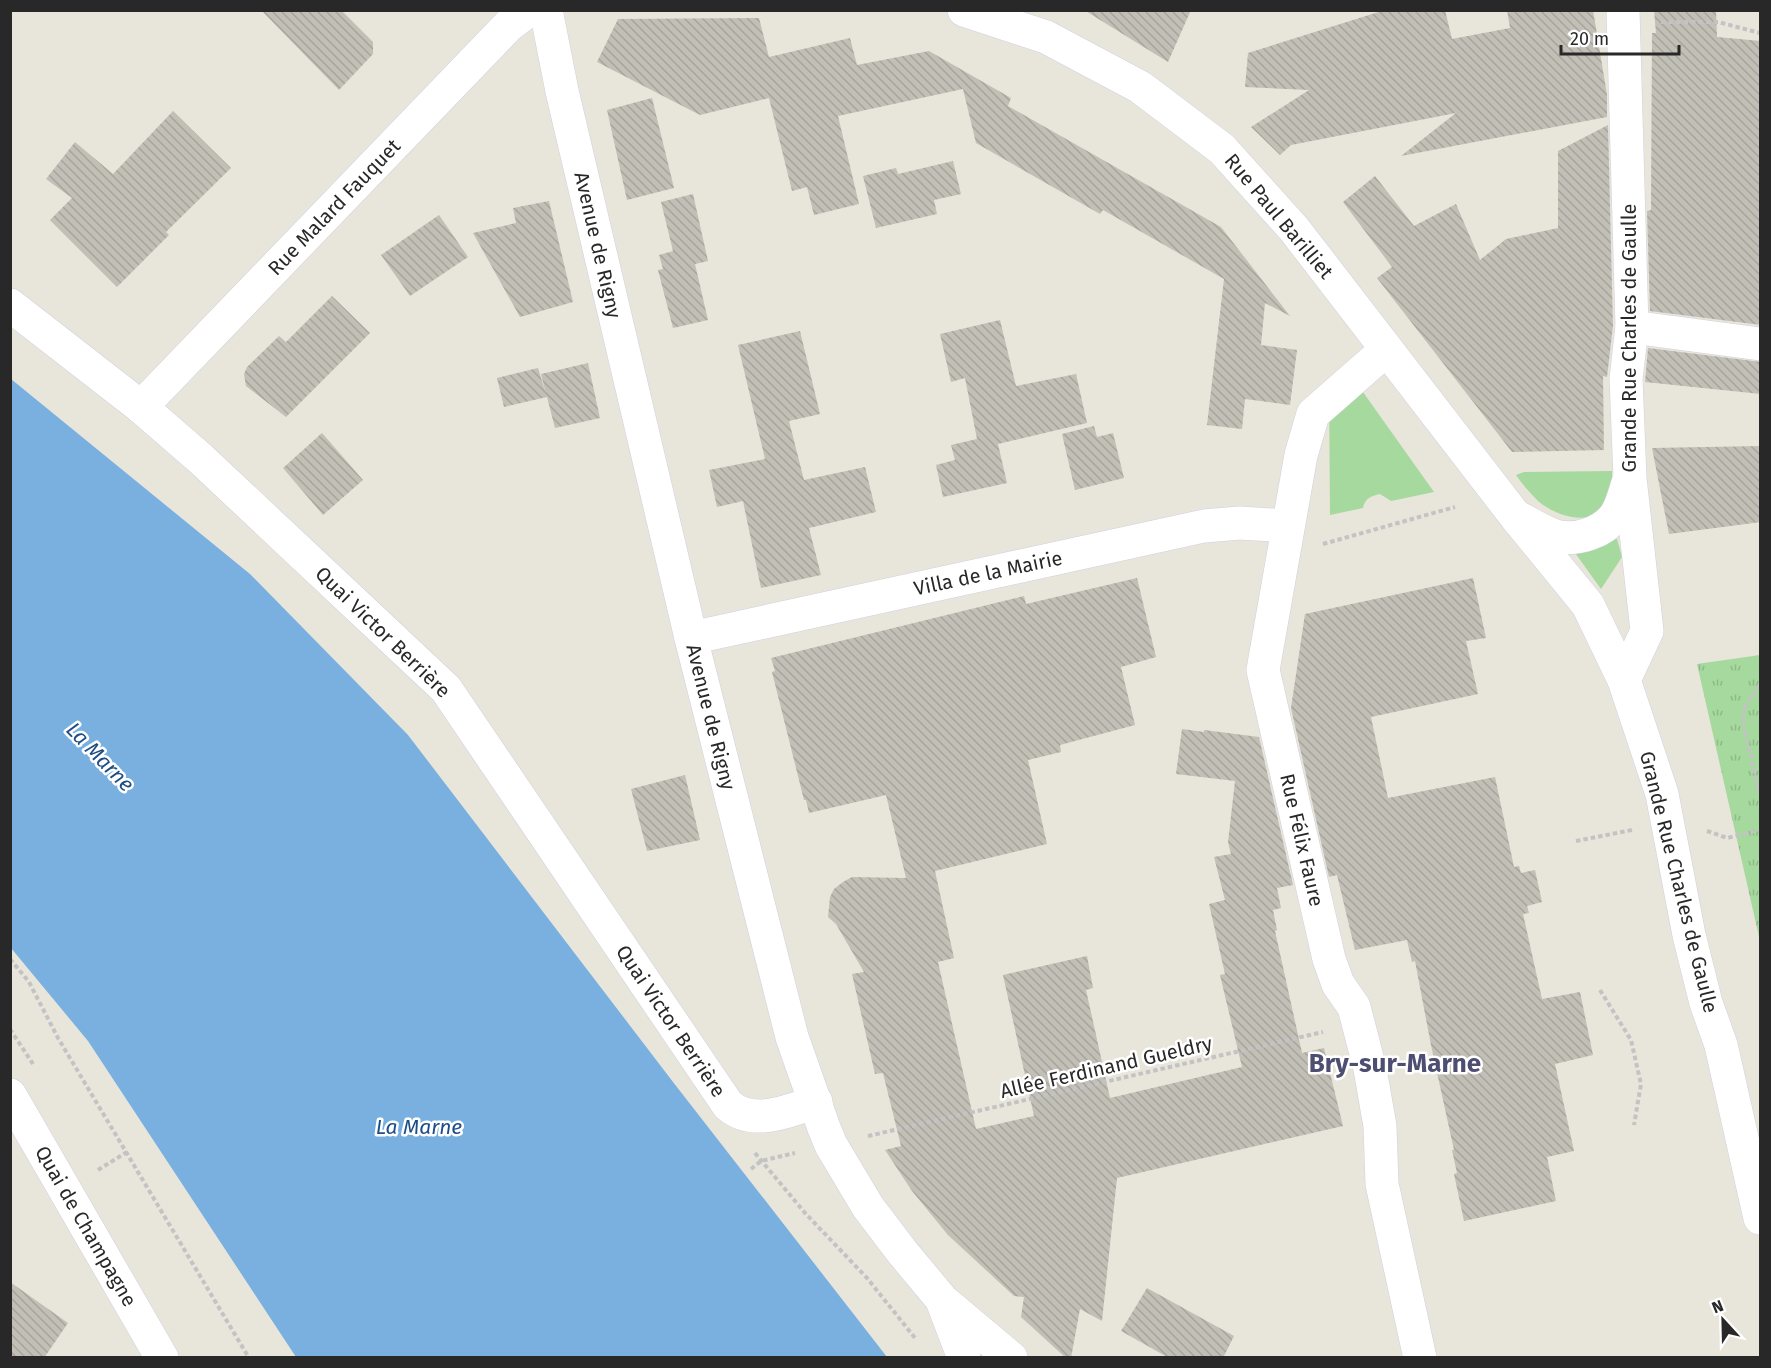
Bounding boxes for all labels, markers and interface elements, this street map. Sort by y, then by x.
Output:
scale bar [1561,18,1680,56]
text: 20 m [1570,28,1609,50]
street label: Rue Malard Fauquet [263,133,406,280]
street label: Rue Paul Barilliet [1220,149,1339,284]
street label: Avenue de Rigny [570,170,627,321]
street label: Grande Rue Charles de Gaulle [1617,204,1641,472]
street label: Villa de la Mairie [912,546,1064,600]
street label: Quai Victor Berrière [311,561,455,703]
street label: Avenue de Rigny [681,642,741,793]
water label: La Marne [61,717,139,797]
street label: Grande Rue Charles de Gaulle [1635,749,1723,1015]
street label: Rue Félix Faure [1275,771,1329,909]
street label: Quai Victor Berrière [611,940,731,1102]
street label: Allée Ferdinand Gueldry [998,1031,1215,1103]
district label: Bry-sur-Marne [1309,1048,1481,1079]
water label: La Marne [376,1114,462,1140]
street label: Quai de Champagne [30,1141,142,1311]
north arrow [1693,1290,1753,1350]
text: N [1709,1296,1726,1317]

